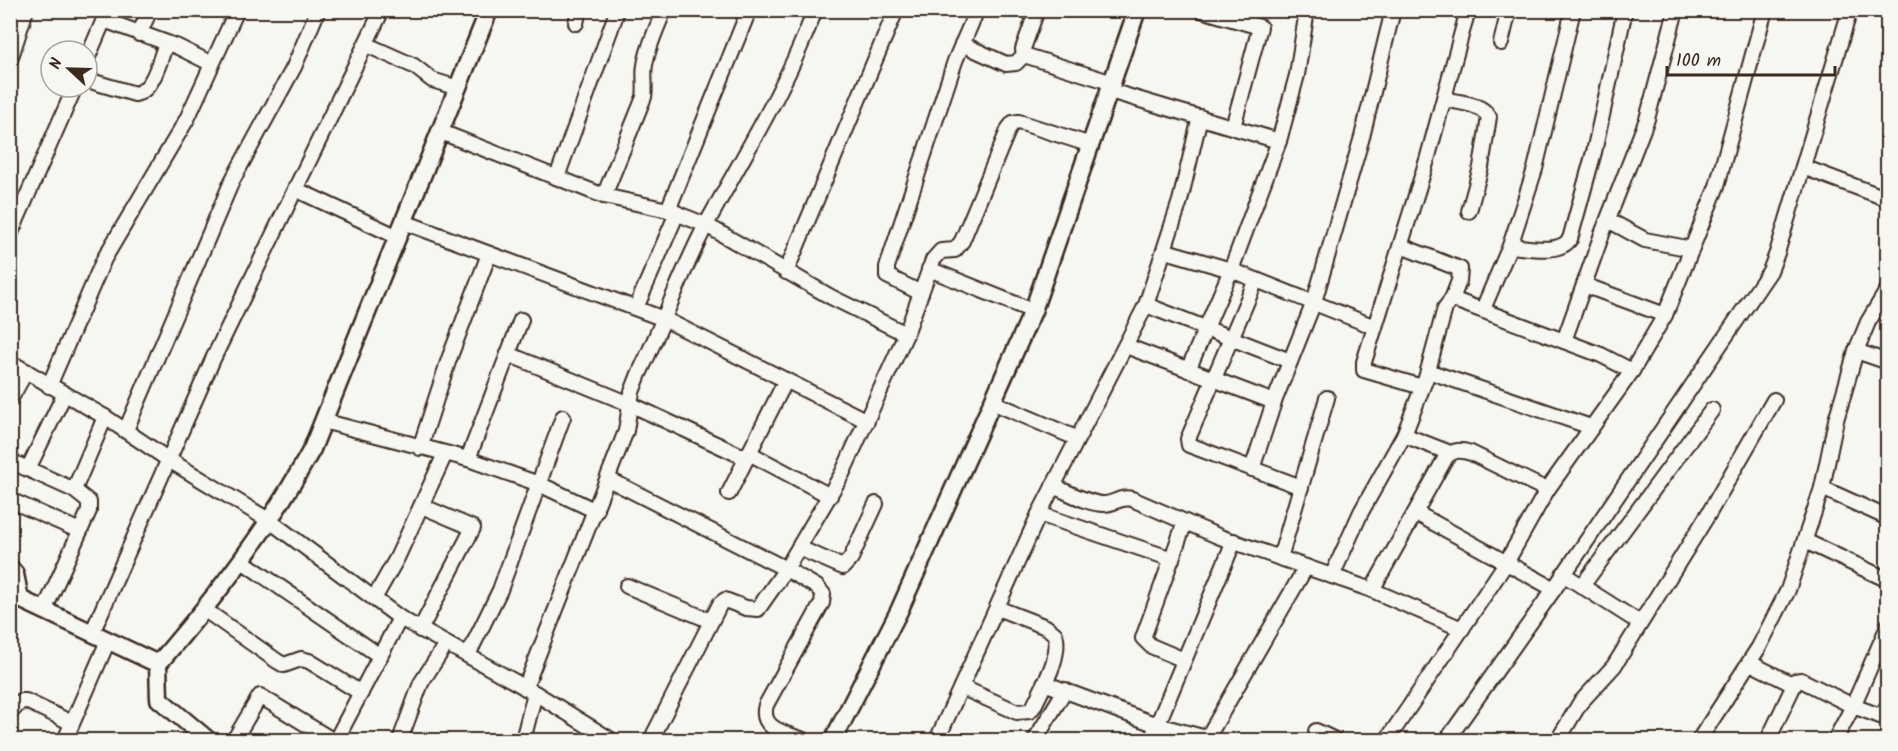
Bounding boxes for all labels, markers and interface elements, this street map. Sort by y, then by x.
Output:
north arrow [39,39,99,99]
scale bar [1667,39,1835,77]
text: 100 m [1676,47,1721,76]
text: N [43,55,70,73]

